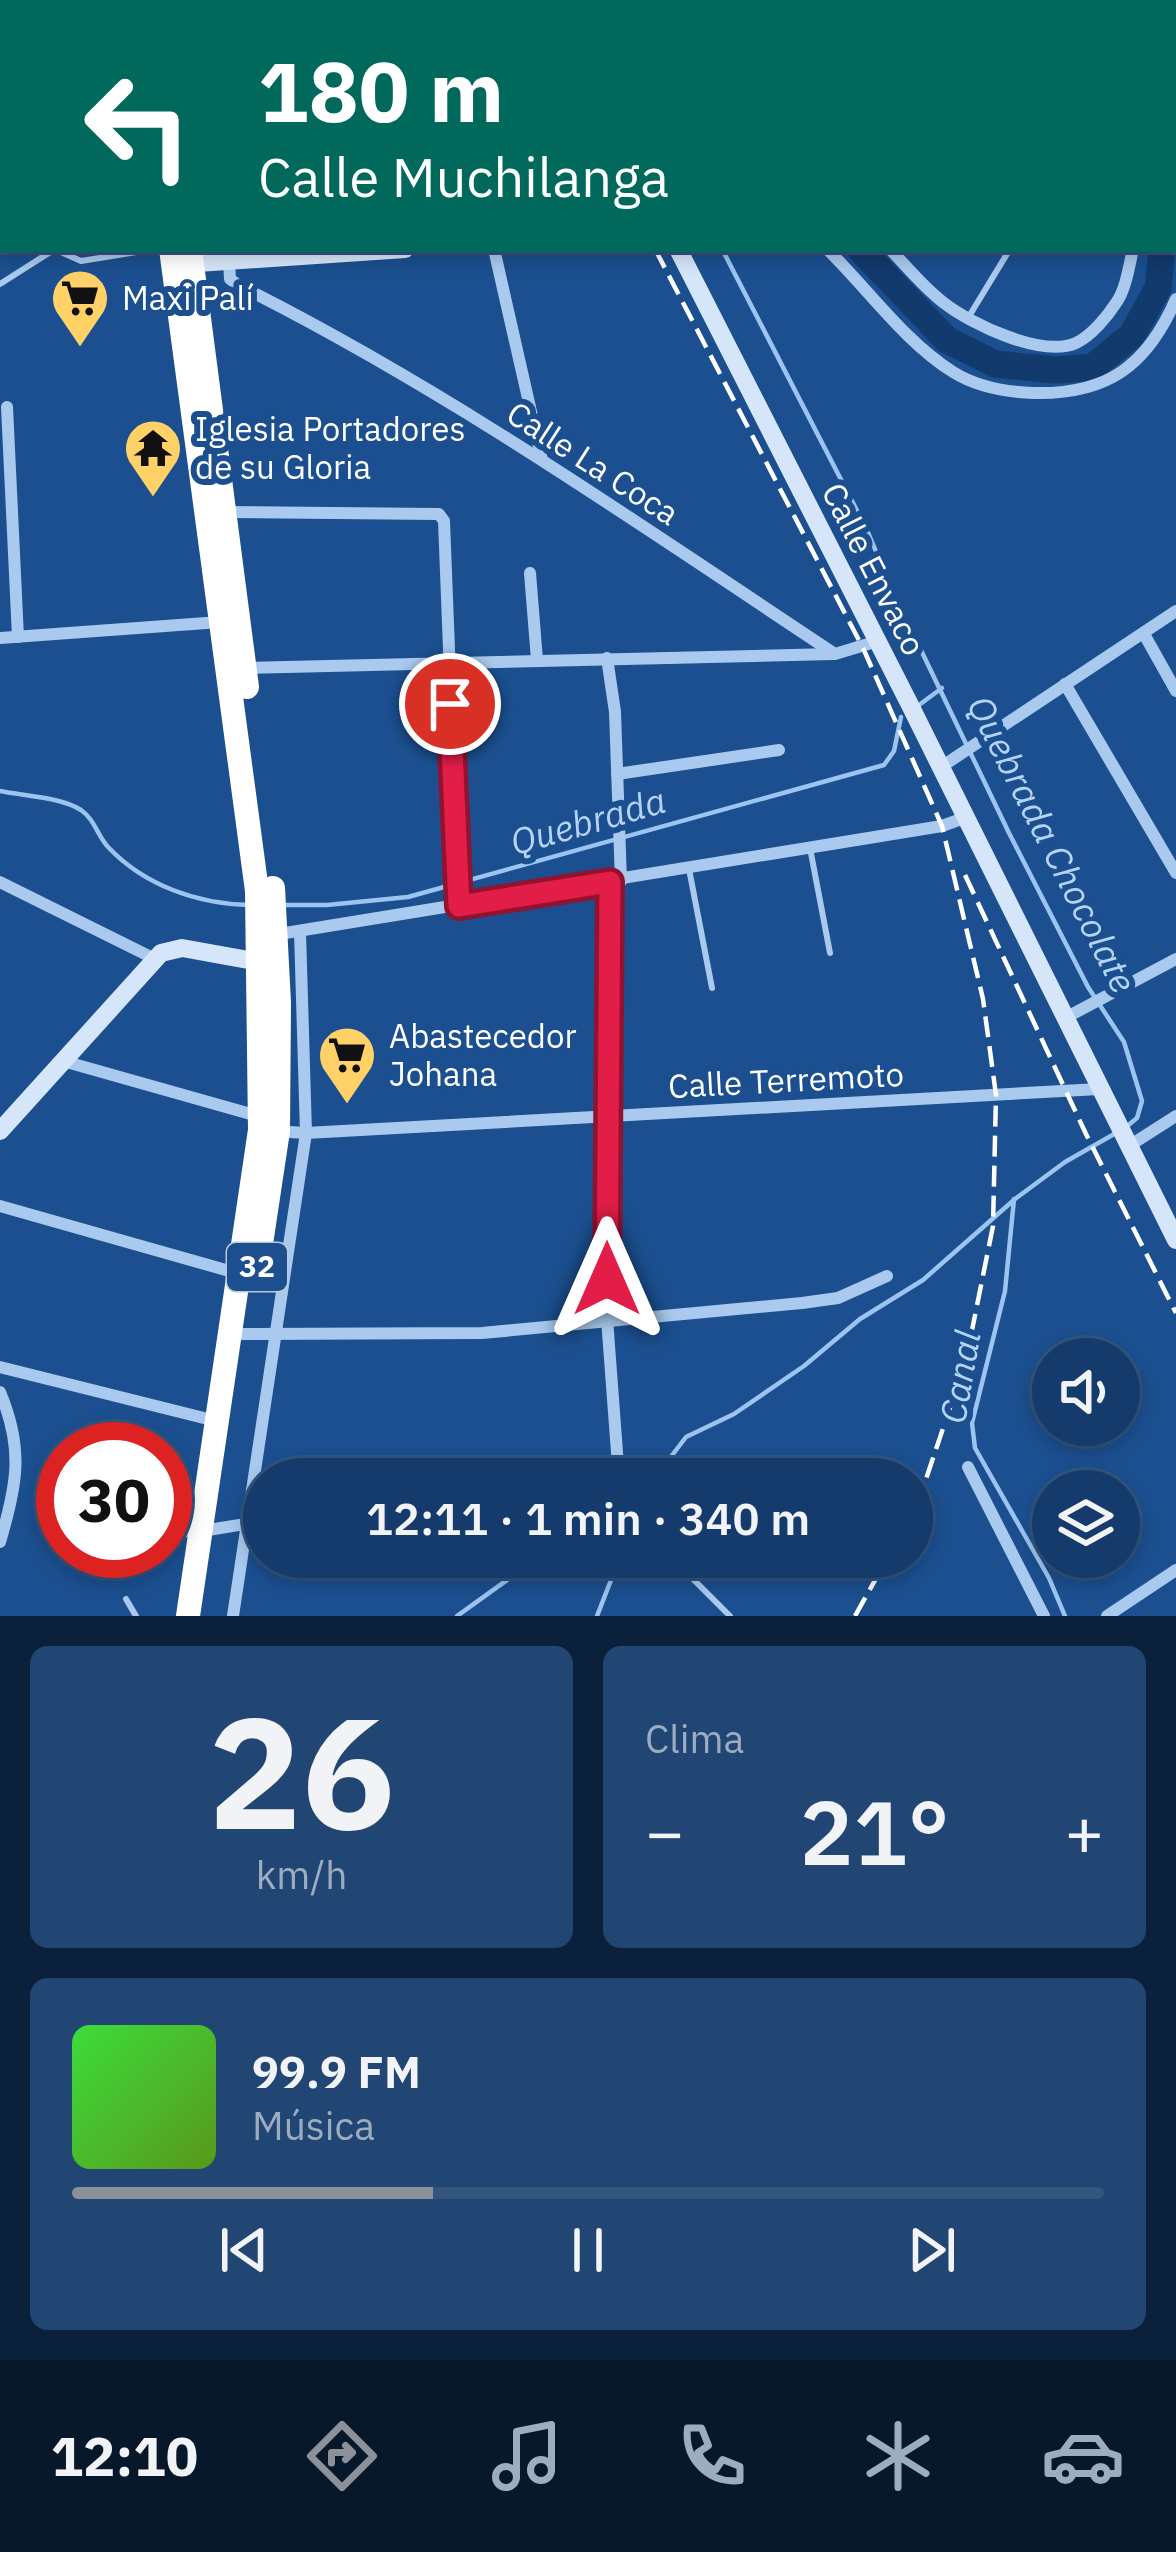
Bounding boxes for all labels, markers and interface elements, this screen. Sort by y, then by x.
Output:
text: 180 m [258,36,504,145]
icon: left [60,48,216,204]
text: Calle Muchilanga [258,142,669,212]
supermarket icon: Maxi Palí [49,267,111,349]
place label: Maxi Palí [122,276,254,319]
street label: Calle La Coca [499,391,688,534]
place label: Iglesia Portadores de su Gloria [195,407,465,488]
temple icon: Iglesia Portadores de su Gloria [122,417,184,499]
street label: Calle Envaco [813,475,936,662]
pin [399,653,501,755]
icon: arrive [417,671,483,737]
water label: Quebrada Chocolate [957,687,1148,1000]
water label: Quebrada [505,776,671,865]
place label: Abastecedor Johana [389,1014,577,1095]
supermarket icon: Abastecedor Johana [316,1024,378,1106]
street label: Calle Terremoto [667,1052,905,1107]
position arrow [544,1216,670,1342]
road number: 32 [227,1243,287,1291]
water label: Canal [928,1326,991,1427]
map controls [1032,1338,1140,1578]
button: sound [1032,1338,1140,1446]
speed limit sign: 30 [36,1422,192,1578]
button: layers [1032,1470,1140,1578]
text: 12:11 · 1 min · 340 m [366,1489,810,1547]
text: 26 [208,1669,395,1872]
text: Clima [645,1713,744,1764]
text: 21° [799,1773,950,1890]
text: − [645,1788,685,1874]
text: + [1064,1788,1104,1874]
text: km/h [256,1849,347,1900]
text: 99.9 FM [252,2042,421,2100]
text: Música [252,2100,375,2151]
icon: previous [211,2217,277,2283]
icon: pause [555,2217,621,2283]
icon: next [899,2217,965,2283]
icon: directions [300,2414,384,2498]
icon: music [485,2414,569,2498]
icon: phone [670,2414,754,2498]
icon: climate [856,2414,940,2498]
icon: car [1041,2414,1125,2498]
text: 12:10 [51,2421,198,2491]

